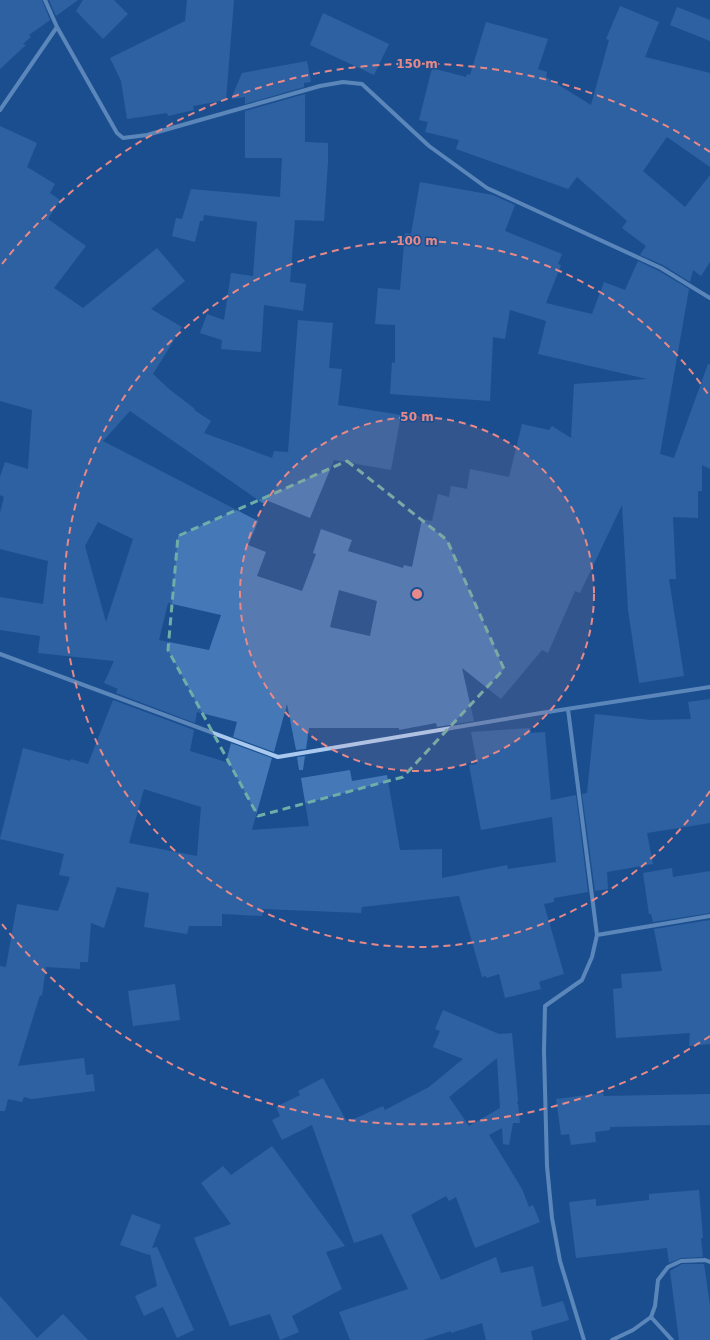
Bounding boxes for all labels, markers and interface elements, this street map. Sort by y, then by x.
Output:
text: 150 m [396,57,438,71]
text: 100 m [396,234,438,248]
text: 50 m [400,410,434,424]
centre of rings [410,587,424,601]

